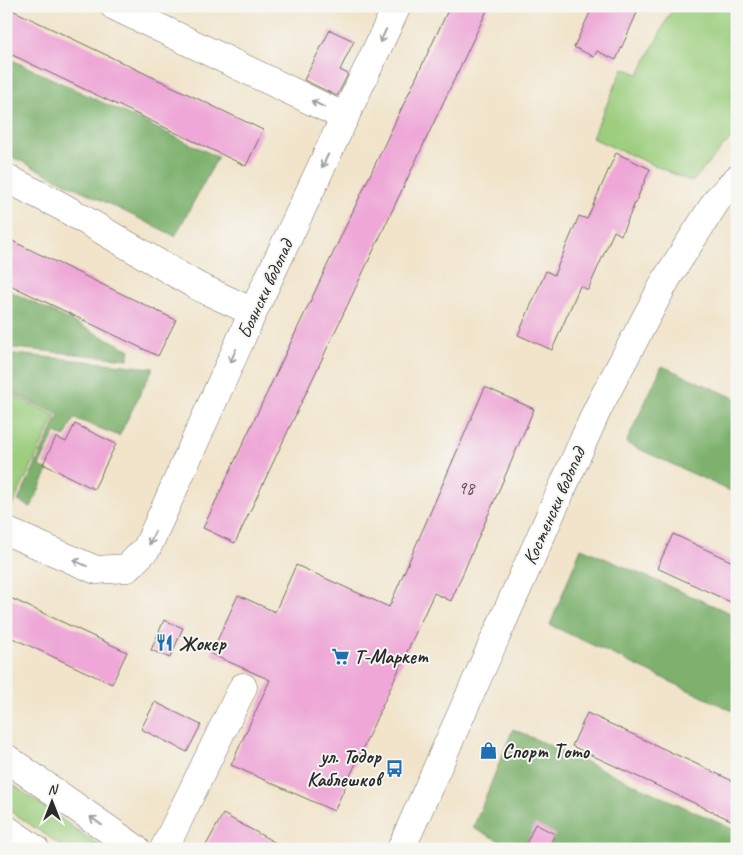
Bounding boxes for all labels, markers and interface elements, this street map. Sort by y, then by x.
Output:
one-way arrow [378,28,387,43]
one-way arrow [311,99,326,109]
one-way arrow [319,154,329,169]
street label: Боянски водопад [231,234,300,342]
one-way arrow [228,348,238,363]
street label: Костенски водопад [517,441,592,569]
house number: 98 [458,477,476,499]
one-way arrow [147,530,156,545]
one-way arrow [73,558,88,568]
place label: Жокер [179,631,227,656]
restaurant icon: Жокер [155,633,175,653]
place label: Т-Маркет [354,644,429,669]
supermarket icon: Т-Маркет [330,646,350,666]
place label: Спорт Тото [502,739,590,764]
shop icon: Спорт Тото [478,741,498,761]
place label: ул. Тодор Каблешков [307,744,384,792]
bus stop icon: ул. Тодор Каблешков [385,758,405,778]
north arrow [28,778,78,828]
text: N [48,781,59,798]
one-way arrow [90,816,104,826]

